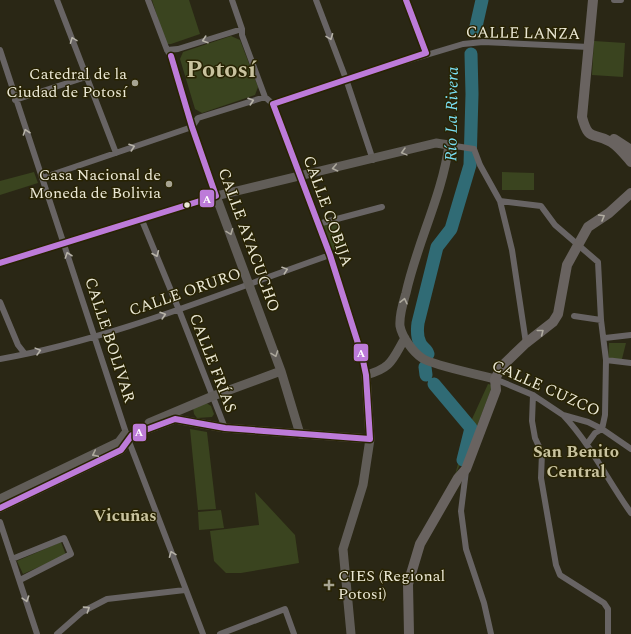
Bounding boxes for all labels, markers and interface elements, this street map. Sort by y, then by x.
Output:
street label: CALLE LANZA [466,20,580,46]
one-way arrow [325,33,334,40]
one-way arrow [202,36,209,44]
one-way arrow [69,37,77,44]
district label: Potosí [186,52,257,88]
place label: Catedral de la Ciudad de Potosí [6,62,128,104]
water label: Río La Rivera [438,66,466,162]
marker: Catedral de la Ciudad de Potosí [130,78,140,88]
one-way arrow [248,97,255,106]
one-way arrow [23,129,31,136]
one-way arrow [128,144,135,152]
one-way arrow [401,147,408,155]
street label: CALLE COBIJA [297,152,359,270]
place label: Casa Nacional de Moneda de Bolivia [29,163,161,205]
one-way arrow [331,163,338,171]
street label: CALLE AYACUCHO [212,165,286,315]
marker: Casa Nacional de Moneda de Bolivia [164,179,174,189]
line badge: A [199,189,215,208]
text: A [203,191,212,208]
unlabelled marker [182,200,192,210]
one-way arrow [598,215,605,222]
one-way arrow [225,229,233,236]
one-way arrow [151,250,159,257]
one-way arrow [65,252,73,259]
street label: CALLE ORURO [126,262,244,322]
one-way arrow [282,267,289,275]
street label: CALLE BOLIVAR [78,274,142,406]
one-way arrow [399,297,407,304]
street label: CALLE FRÍAS [183,310,243,416]
one-way arrow [159,311,166,320]
one-way arrow [537,329,544,336]
line badge: A [353,343,369,362]
text: A [357,345,366,362]
one-way arrow [34,347,41,356]
one-way arrow [270,351,278,358]
street label: CALLE CUZCO [488,353,604,423]
line badge: A [132,423,147,442]
text: A [135,424,144,441]
district label: San Benito Central [533,439,619,485]
one-way arrow [91,449,99,457]
district label: Vicuñas [93,503,157,529]
one-way arrow [168,551,176,558]
place label: CIES (Regional Potosi) [338,564,445,606]
marker: CIES (Regional Potosi) [323,579,335,591]
one-way arrow [21,595,30,602]
one-way arrow [83,607,90,614]

